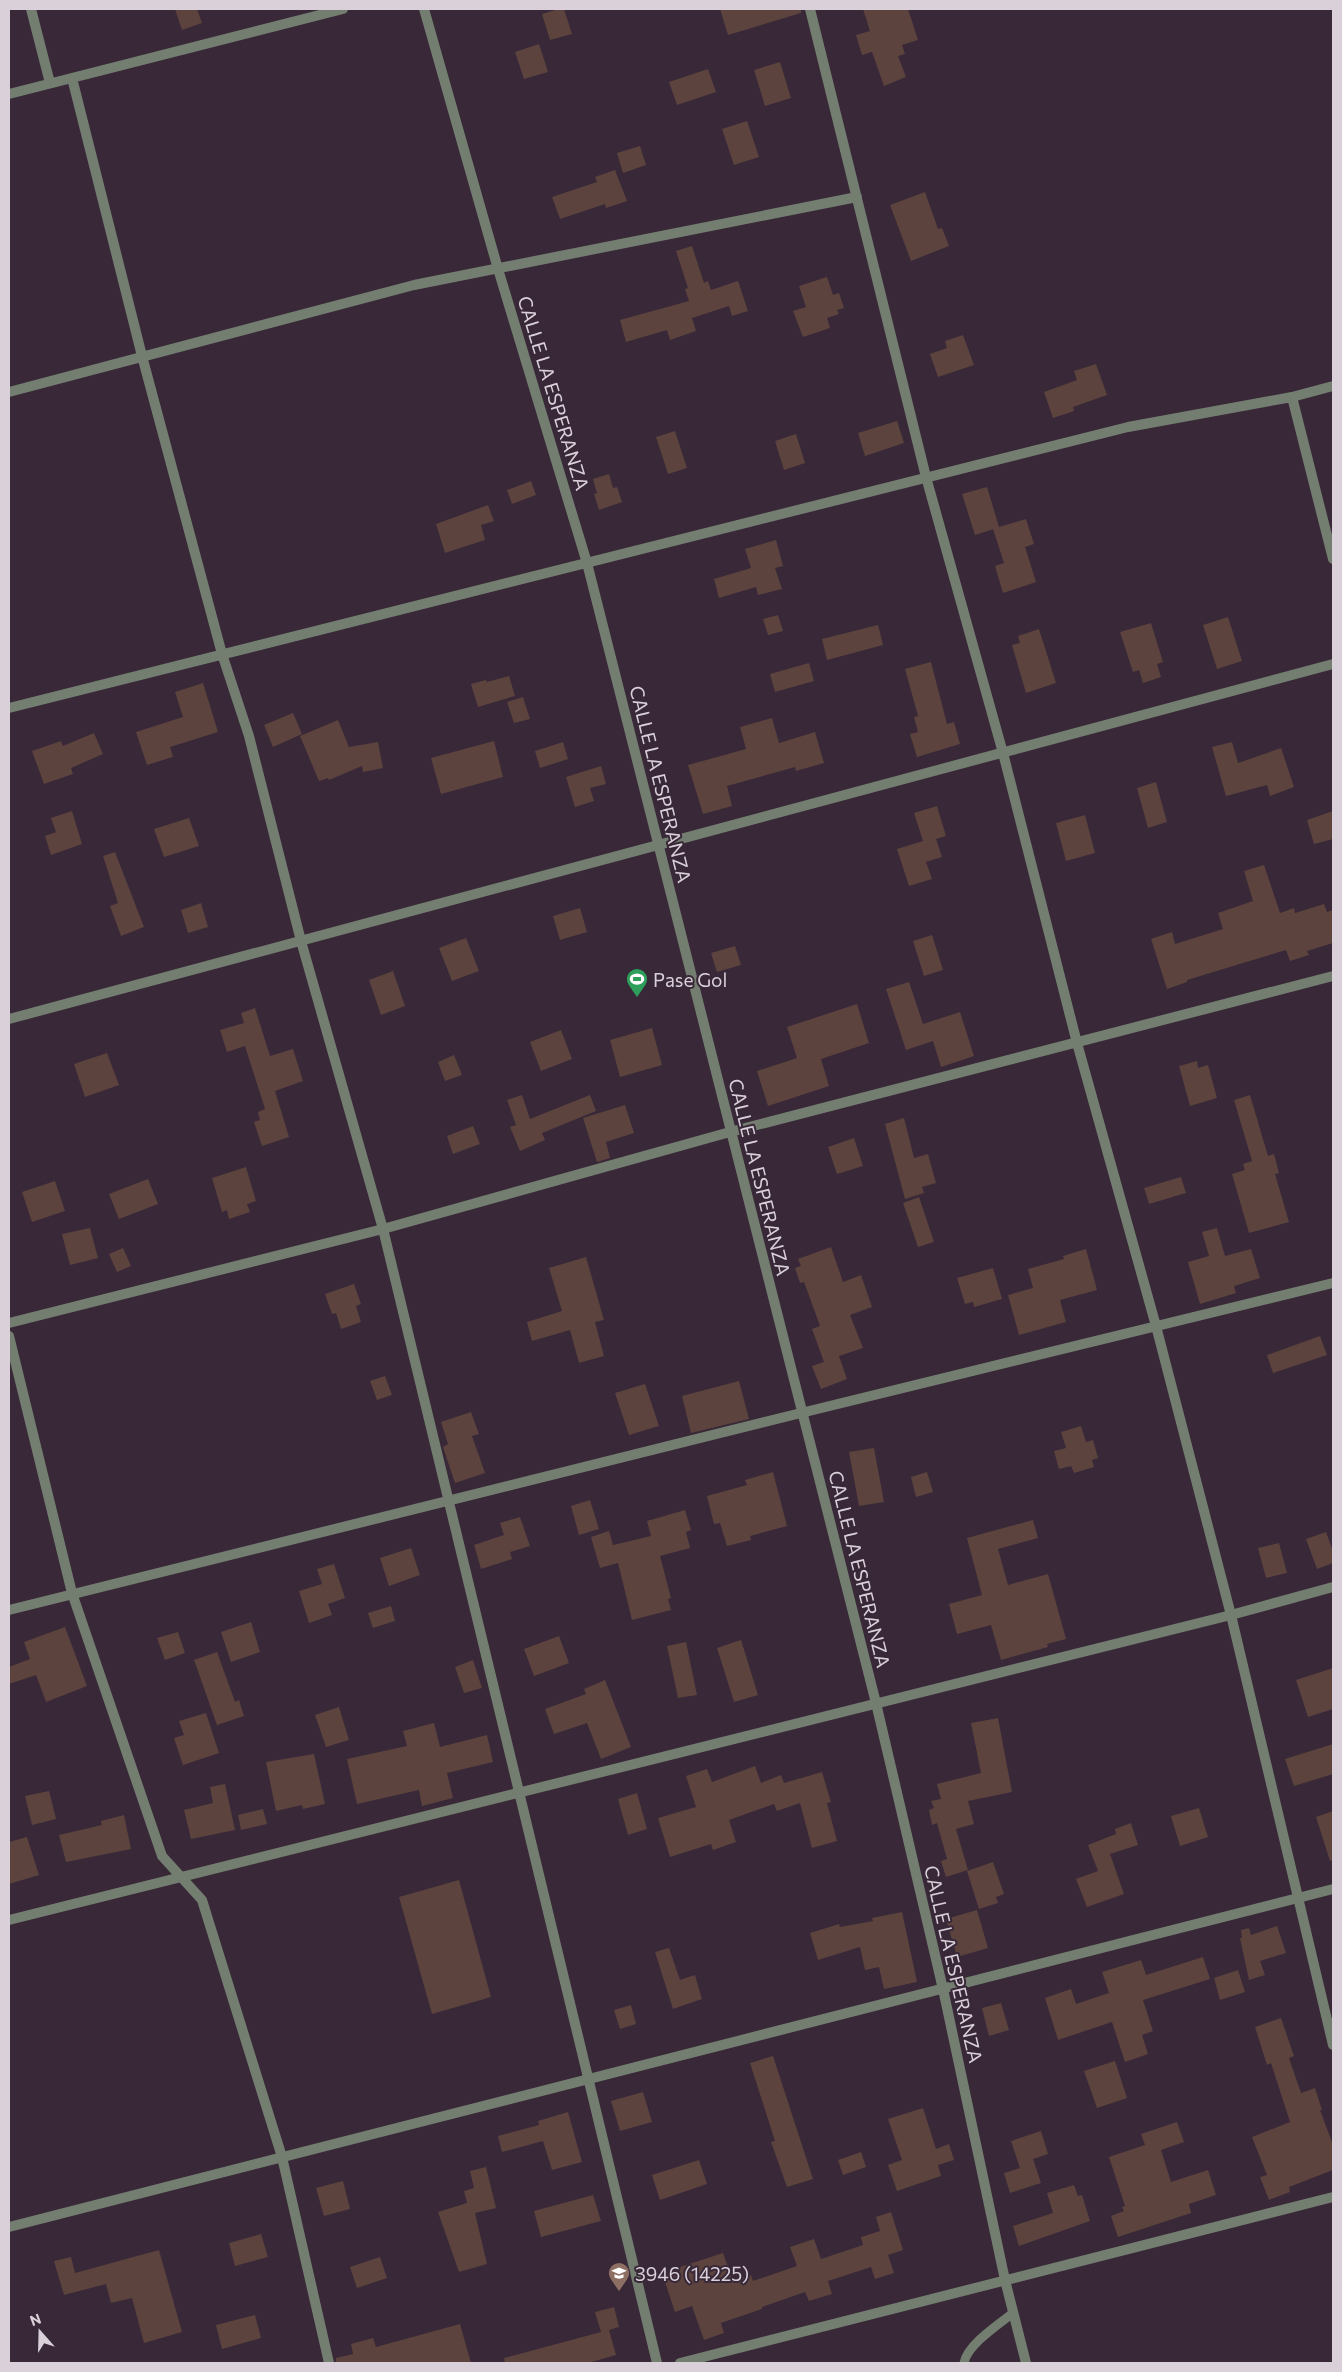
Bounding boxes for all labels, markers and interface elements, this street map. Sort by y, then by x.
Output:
street label: CALLE LA ESPERANZA [513,293,595,493]
street label: CALLE LA ESPERANZA [625,683,697,885]
sports icon: Pase Gol [625,967,649,998]
place label: Pase Gol [653,968,727,991]
street label: CALLE LA ESPERANZA [724,1076,796,1278]
street label: CALLE LA ESPERANZA [824,1468,896,1670]
street label: CALLE LA ESPERANZA [920,1863,988,2065]
school or university icon: 3946 (14225) [607,2261,631,2292]
place label: 3946 (14225) [635,2262,749,2285]
north arrow [15,2307,65,2357]
text: N [28,2310,43,2329]

